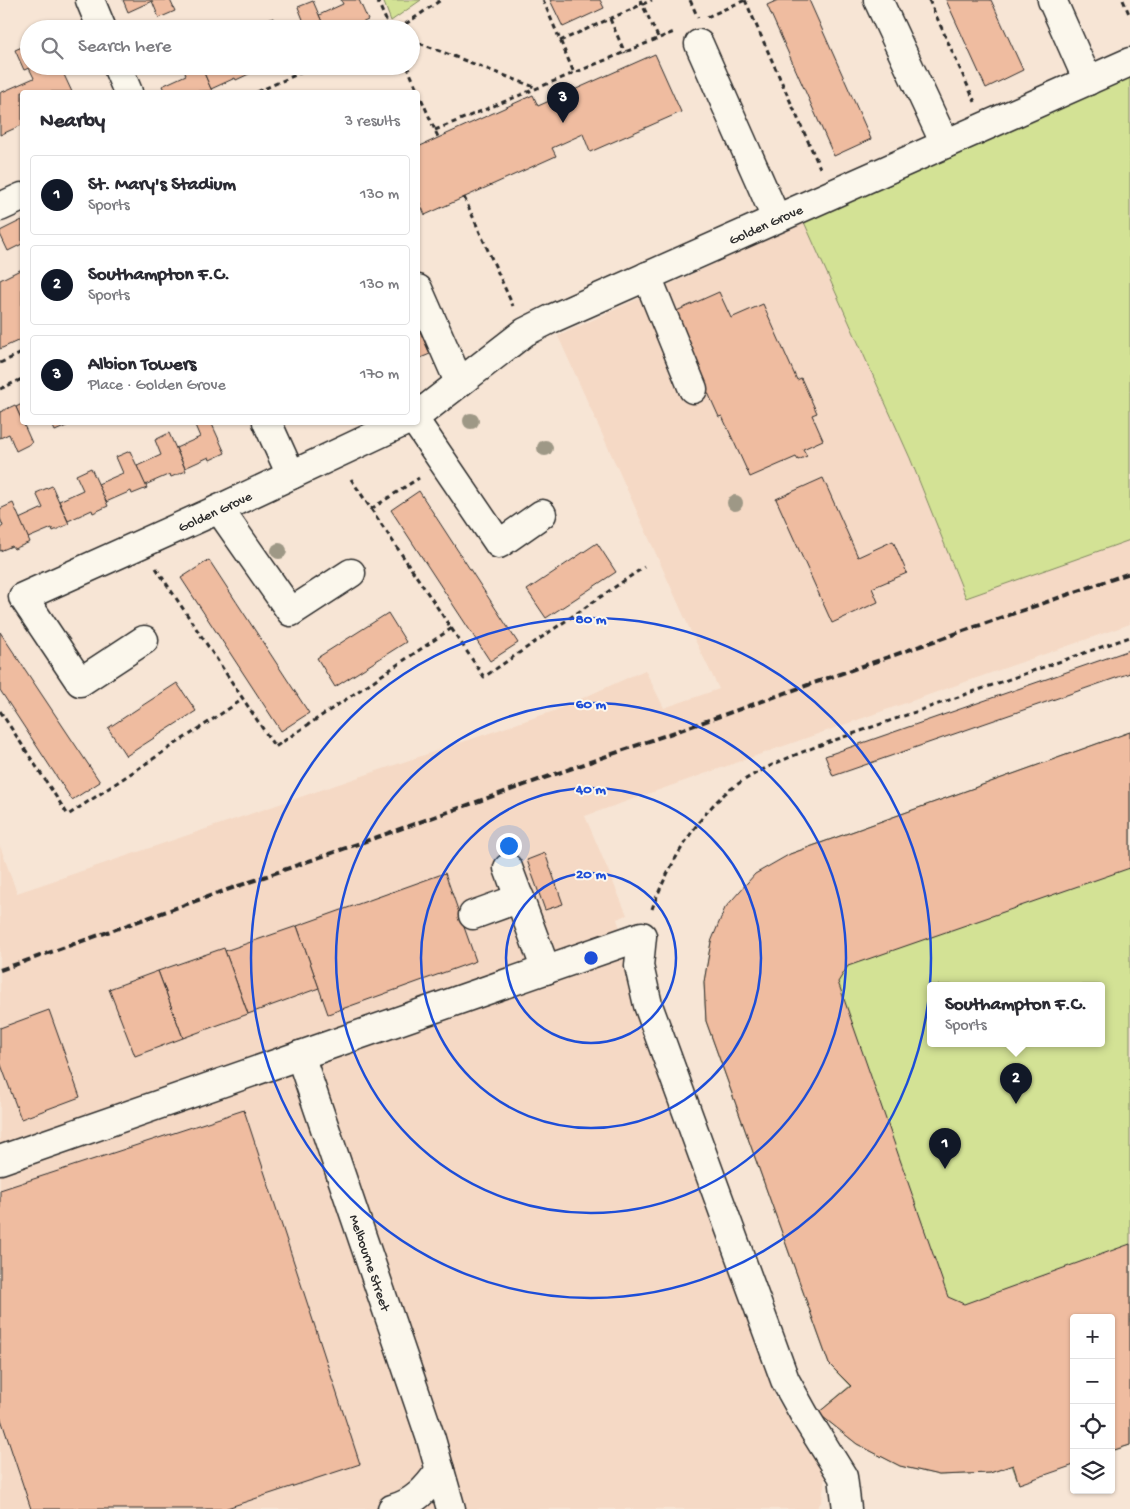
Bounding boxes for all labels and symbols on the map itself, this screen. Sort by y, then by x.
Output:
pin: 3 [547,82,579,123]
street label: Golden Grove [727,202,807,250]
street label: Golden Grove [176,488,256,537]
text: 80 m [576,611,607,629]
text: 60 m [576,696,607,714]
text: 40 m [575,781,606,799]
your location [496,833,522,859]
text: 20 m [576,866,606,884]
centre of rings [582,949,600,967]
pin: 2 [1000,1063,1032,1104]
pin: 1 [929,1128,961,1169]
street label: Melbourne Street [344,1213,393,1315]

